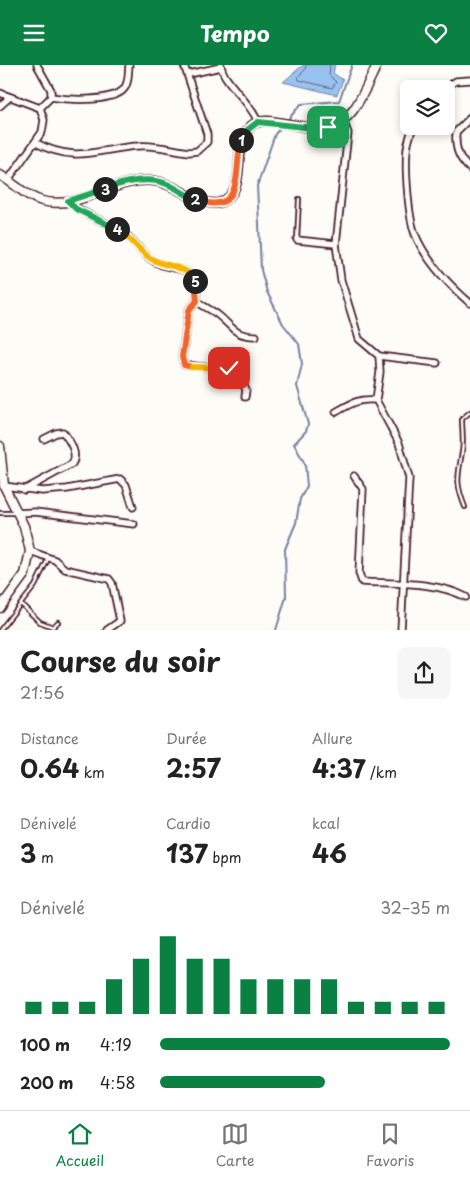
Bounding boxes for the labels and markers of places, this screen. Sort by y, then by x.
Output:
pin [307,106,349,148]
pin: 1 [228,127,254,153]
pin: 3 [92,177,118,201]
pin: 2 [182,187,208,211]
pin: 4 [104,217,130,241]
pin: 5 [182,269,208,293]
pin [208,347,250,389]

